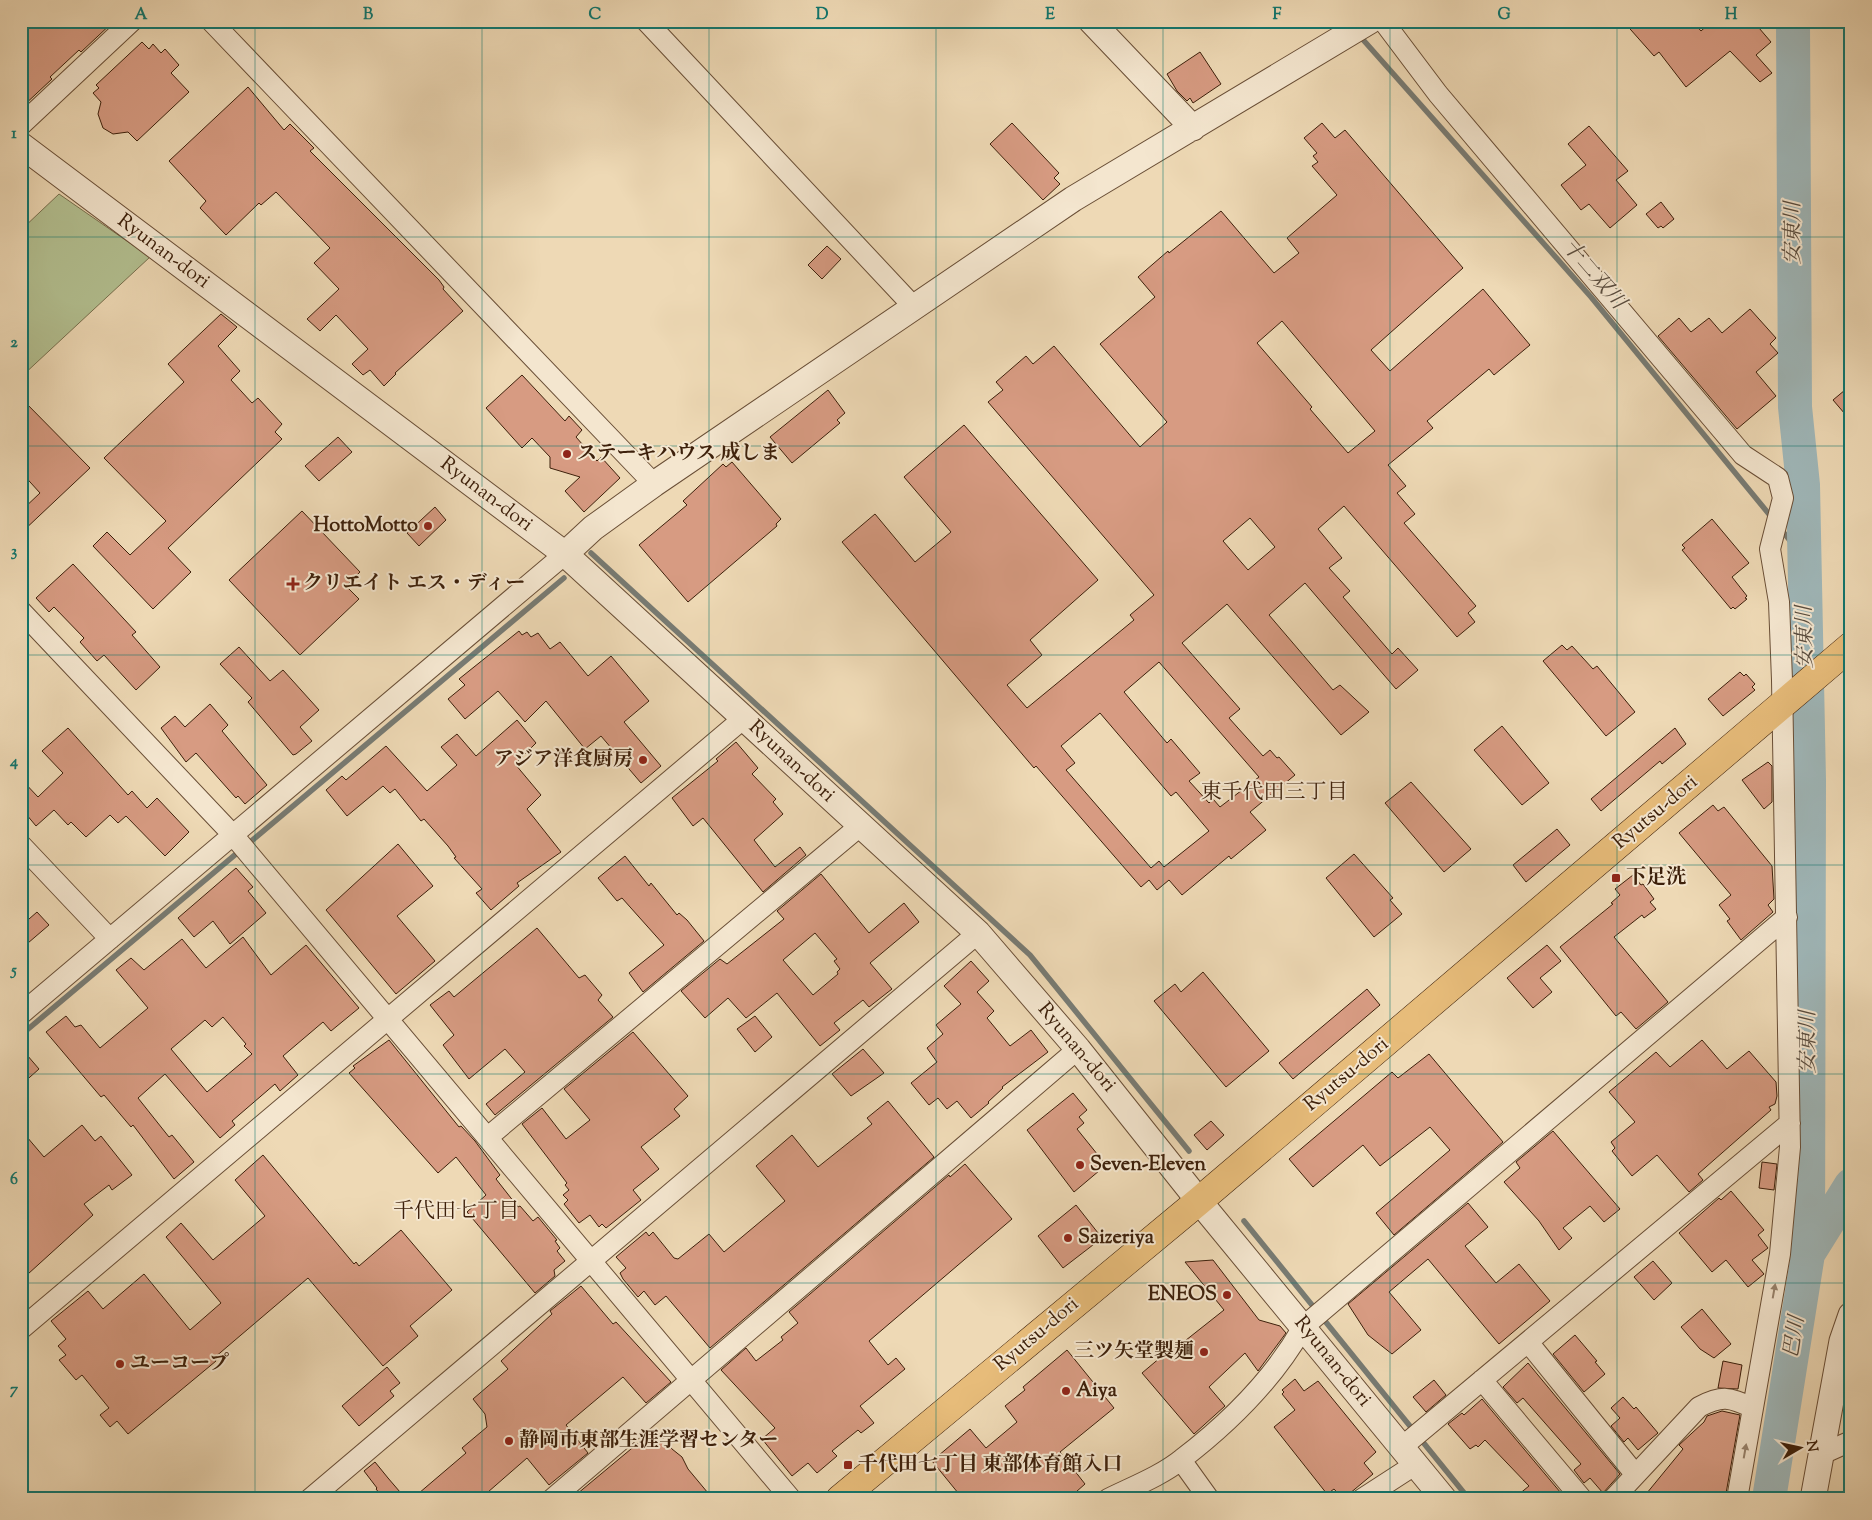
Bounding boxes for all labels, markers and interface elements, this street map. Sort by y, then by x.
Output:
text: A [135,4,148,27]
text: B [363,4,373,27]
text: C [589,4,602,27]
text: D [816,4,829,27]
text: E [1045,4,1055,27]
text: F [1273,4,1282,27]
text: G [1497,4,1511,27]
text: H [1725,4,1738,27]
text: 1 [11,123,17,146]
water label: 安東川 [1779,200,1809,265]
street label: Ryunan-dori [111,207,216,297]
water label: 十二双川 [1554,233,1633,318]
text: 2 [10,332,18,355]
place label: ステーキハウス 成しま [577,440,780,469]
marker: ステーキハウス 成しま [561,448,573,460]
street label: Ryunan-dori [434,450,539,540]
place label: HottoMotto [313,512,418,541]
marker: HottoMotto [422,520,434,532]
text: 3 [11,541,18,564]
place label: クリエイト エス・ディー [303,570,525,599]
marker: クリエイト エス・ディー [287,578,299,590]
water label: 安東川 [1790,603,1822,669]
street label: Ryunan-dori [741,714,841,810]
place label: アジア洋食厨房 [494,746,633,775]
text: 4 [9,751,18,774]
marker: アジア洋食厨房 [637,754,649,766]
street label: Ryutsu-dori [1607,769,1705,857]
district label: 東千代田三丁目 [1201,778,1348,808]
place label: 下足洗 [1626,864,1686,893]
marker: 下足洗 [1610,872,1622,884]
text: 5 [9,960,17,983]
street label: Ryunan-dori [1030,997,1122,1099]
water label: 安東川 [1794,1009,1824,1074]
street label: Ryutsu-dori [1298,1031,1396,1119]
place label: Seven-Eleven [1090,1151,1206,1180]
marker: Seven-Eleven [1074,1159,1086,1171]
text: 6 [10,1169,18,1192]
district label: 千代田七丁目 [393,1197,519,1227]
place label: Saizeriya [1078,1224,1155,1253]
marker: Saizeriya [1062,1232,1074,1244]
place label: ENEOS [1148,1281,1217,1310]
one-way arrow [1770,1282,1778,1298]
marker: ENEOS [1221,1289,1233,1301]
street label: Ryutsu-dori [988,1291,1086,1379]
street label: Ryunan-dori [1286,1310,1378,1414]
water label: 巴川 [1777,1312,1813,1360]
place label: 三ツ矢堂製麺 [1074,1338,1194,1367]
marker: 三ツ矢堂製麺 [1198,1346,1210,1358]
place label: ユーコープ [130,1350,229,1379]
marker: ユーコープ [114,1358,126,1370]
place label: Aiya [1076,1377,1118,1406]
text: 7 [10,1379,19,1402]
marker: Aiya [1060,1385,1072,1397]
north arrow [1774,1422,1824,1472]
place label: 静岡市東部生涯学習センター [519,1427,778,1456]
marker: 静岡市東部生涯学習センター [503,1435,515,1447]
text: N [1800,1439,1822,1453]
one-way arrow [1742,1442,1750,1458]
place label: 千代田七丁目 東部体育館入口 [858,1451,1122,1480]
marker: 千代田七丁目 東部体育館入口 [842,1459,854,1471]

